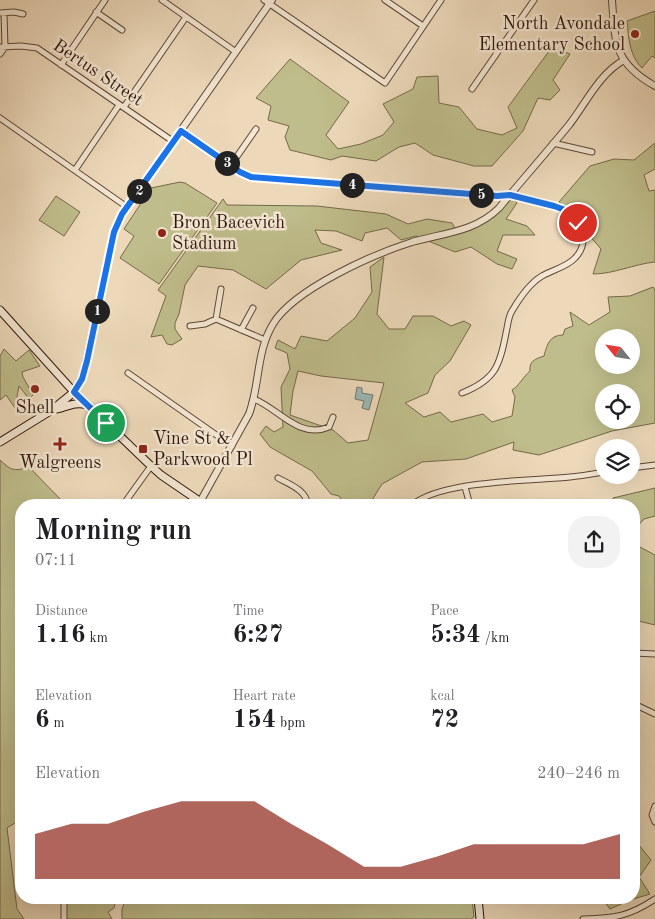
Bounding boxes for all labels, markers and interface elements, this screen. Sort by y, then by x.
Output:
place label: North Avondale Elementary School [478,15,625,54]
marker: North Avondale Elementary School [629,28,641,40]
street label: Bertus Street [50,36,146,110]
pin: 3 [214,150,240,176]
text: 3 [223,156,232,170]
pin: 4 [340,172,364,198]
pin: 2 [126,178,152,204]
text: 4 [348,178,357,192]
pin: 5 [468,182,494,208]
text: 2 [135,184,144,198]
text: 5 [477,188,486,202]
pin [557,202,599,244]
icon: check [564,209,592,237]
place label: Bron Bacevich Stadium [172,214,285,253]
marker: Bron Bacevich Stadium [156,227,168,239]
pin: 1 [84,298,110,324]
text: 1 [93,304,102,318]
north arrow [595,329,640,374]
map controls [595,329,640,484]
marker: Shell [29,383,41,395]
button: locate [595,384,640,429]
place label: Shell [16,399,55,417]
pin [85,402,127,444]
icon: arrive [92,409,120,437]
place label: Vine St & Parkwood Pl [153,430,253,469]
marker: Walgreens [54,438,66,450]
button: layers [595,439,640,484]
marker: Vine St & Parkwood Pl [137,443,149,455]
place label: Walgreens [19,454,102,472]
button: share [568,516,620,568]
text: Morning run [35,518,192,546]
text: 07:11 [35,553,77,569]
text: Distance [35,604,88,618]
text: Time [233,604,264,618]
text: Pace [430,604,459,618]
text: 1.16 [35,623,86,648]
text: 6:27 [233,623,283,648]
text: 5:34 [430,623,481,648]
text: km [86,631,108,645]
text: /km [481,631,509,645]
text: Elevation [35,689,92,703]
text: Heart rate [233,689,296,703]
text: kcal [430,689,454,703]
text: 6 [35,708,50,733]
text: 154 [233,708,276,733]
text: 72 [430,708,459,733]
text: m [50,716,65,730]
text: bpm [276,716,306,730]
text: Elevation [35,766,100,782]
text: 240–246 m [537,766,620,782]

